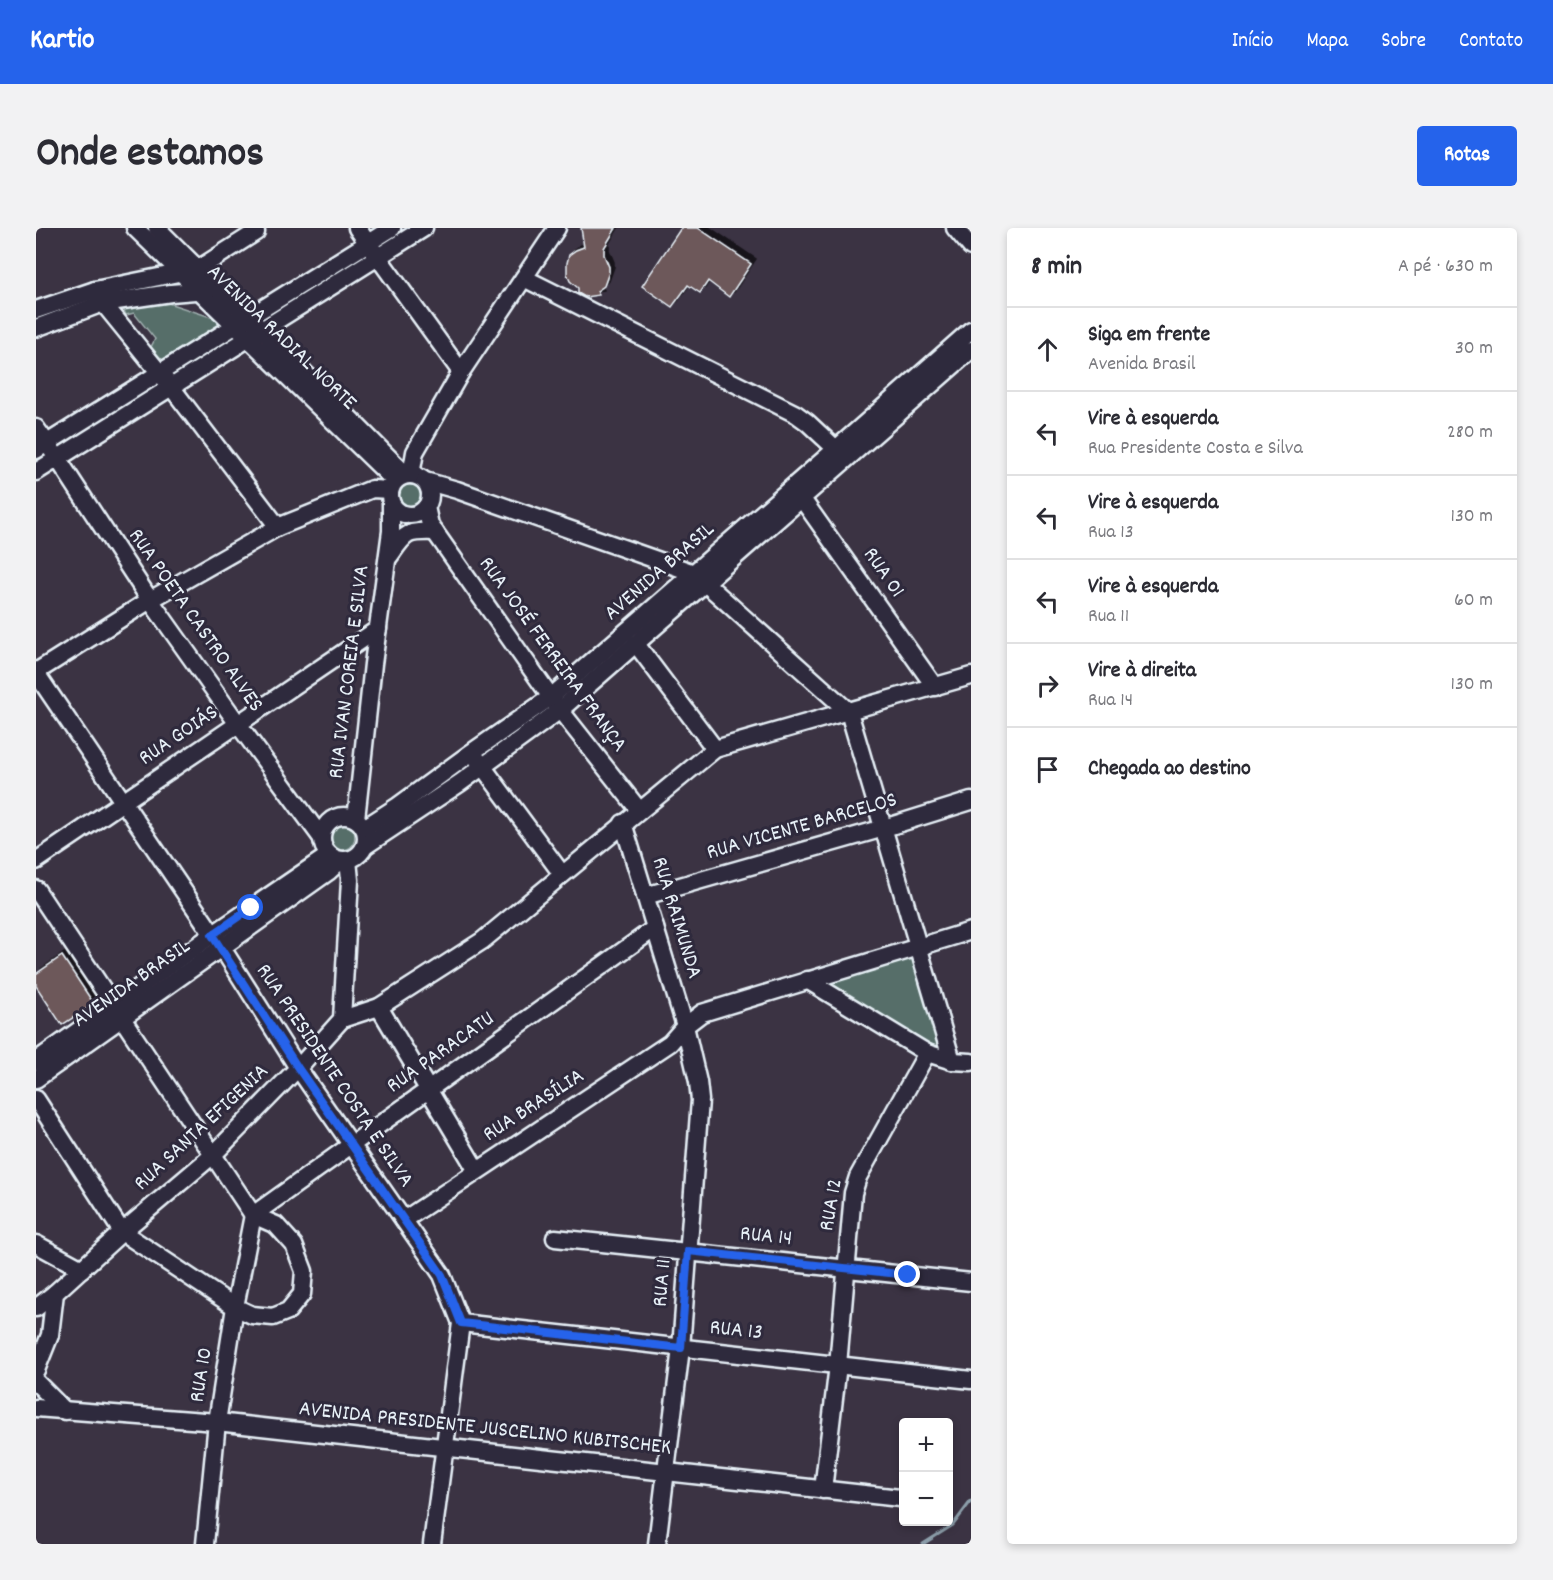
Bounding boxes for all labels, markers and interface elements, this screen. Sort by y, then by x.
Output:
text: Kartio [30,22,94,62]
text: Início [1232,27,1273,57]
text: Mapa [1306,27,1348,57]
text: Sobre [1381,27,1426,57]
text: Contato [1459,27,1523,57]
text: Onde estamos [36,126,264,186]
button: Rotas [1417,126,1517,186]
text: 8 min [1031,249,1082,286]
text: A pé · 630 m [1398,253,1493,281]
street label: AVENIDA RADIAL NORTE [199,258,363,418]
text: Siga em frente [1088,320,1210,351]
icon: ahead [1031,333,1064,366]
text: 30 m [1455,335,1493,363]
text: Avenida Brasil [1088,351,1195,379]
text: Vire à esquerda [1088,404,1218,435]
icon: left [1031,417,1064,450]
text: 280 m [1447,419,1493,447]
text: Rua Presidente Costa e Silva [1088,435,1303,463]
text: Vire à esquerda [1088,488,1218,519]
icon: left [1031,501,1064,534]
text: 130 m [1451,503,1493,531]
street label: AVENIDA BRASIL [598,515,722,629]
text: Rua 13 [1088,519,1134,547]
street label: RUA POETA CASTRO ALVES [120,523,270,719]
street label: RUA 01 [854,542,912,604]
street label: RUA JOSÉ FERREIRA FRANÇA [470,551,634,759]
street label: RUA IVAN COREIA E SILVA [322,563,378,781]
text: Vire à esquerda [1088,572,1218,603]
icon: left [1031,585,1064,618]
text: 60 m [1454,587,1493,615]
text: Rua 11 [1088,603,1129,631]
text: Vire à direita [1088,656,1196,687]
icon: right [1031,669,1064,702]
text: 130 m [1451,671,1493,699]
text: Rua 14 [1088,687,1133,715]
street label: RUA GOIÁS [133,698,225,774]
icon: arrive [1031,753,1064,786]
text: Chegada ao destino [1088,754,1251,785]
street label: RUA VICENTE BARCELOS [703,785,901,869]
street label: RUA RAIMUNDA [643,853,709,983]
route start [237,894,263,920]
street label: AVENIDA BRASIL [67,932,197,1036]
street label: RUA PRESIDENTE COSTA E SILVA [247,958,421,1194]
street label: RUA PARACATU [381,1004,501,1102]
street label: RUA SANTA EFIGENIA [128,1057,276,1199]
street label: RUA BRASÍLIA [477,1062,591,1150]
street label: RUA 12 [812,1176,852,1234]
street label: RUA 14 [738,1219,794,1255]
street label: RUA 11 [645,1258,681,1308]
route end [894,1261,920,1287]
street label: RUA 13 [708,1313,764,1349]
street label: RUA 10 [182,1345,222,1405]
street label: AVENIDA PRESIDENTE JUSCELINO KUBITSCHEK [297,1394,673,1464]
map controls [899,1418,953,1526]
button: + [899,1418,953,1472]
button: − [899,1472,953,1526]

